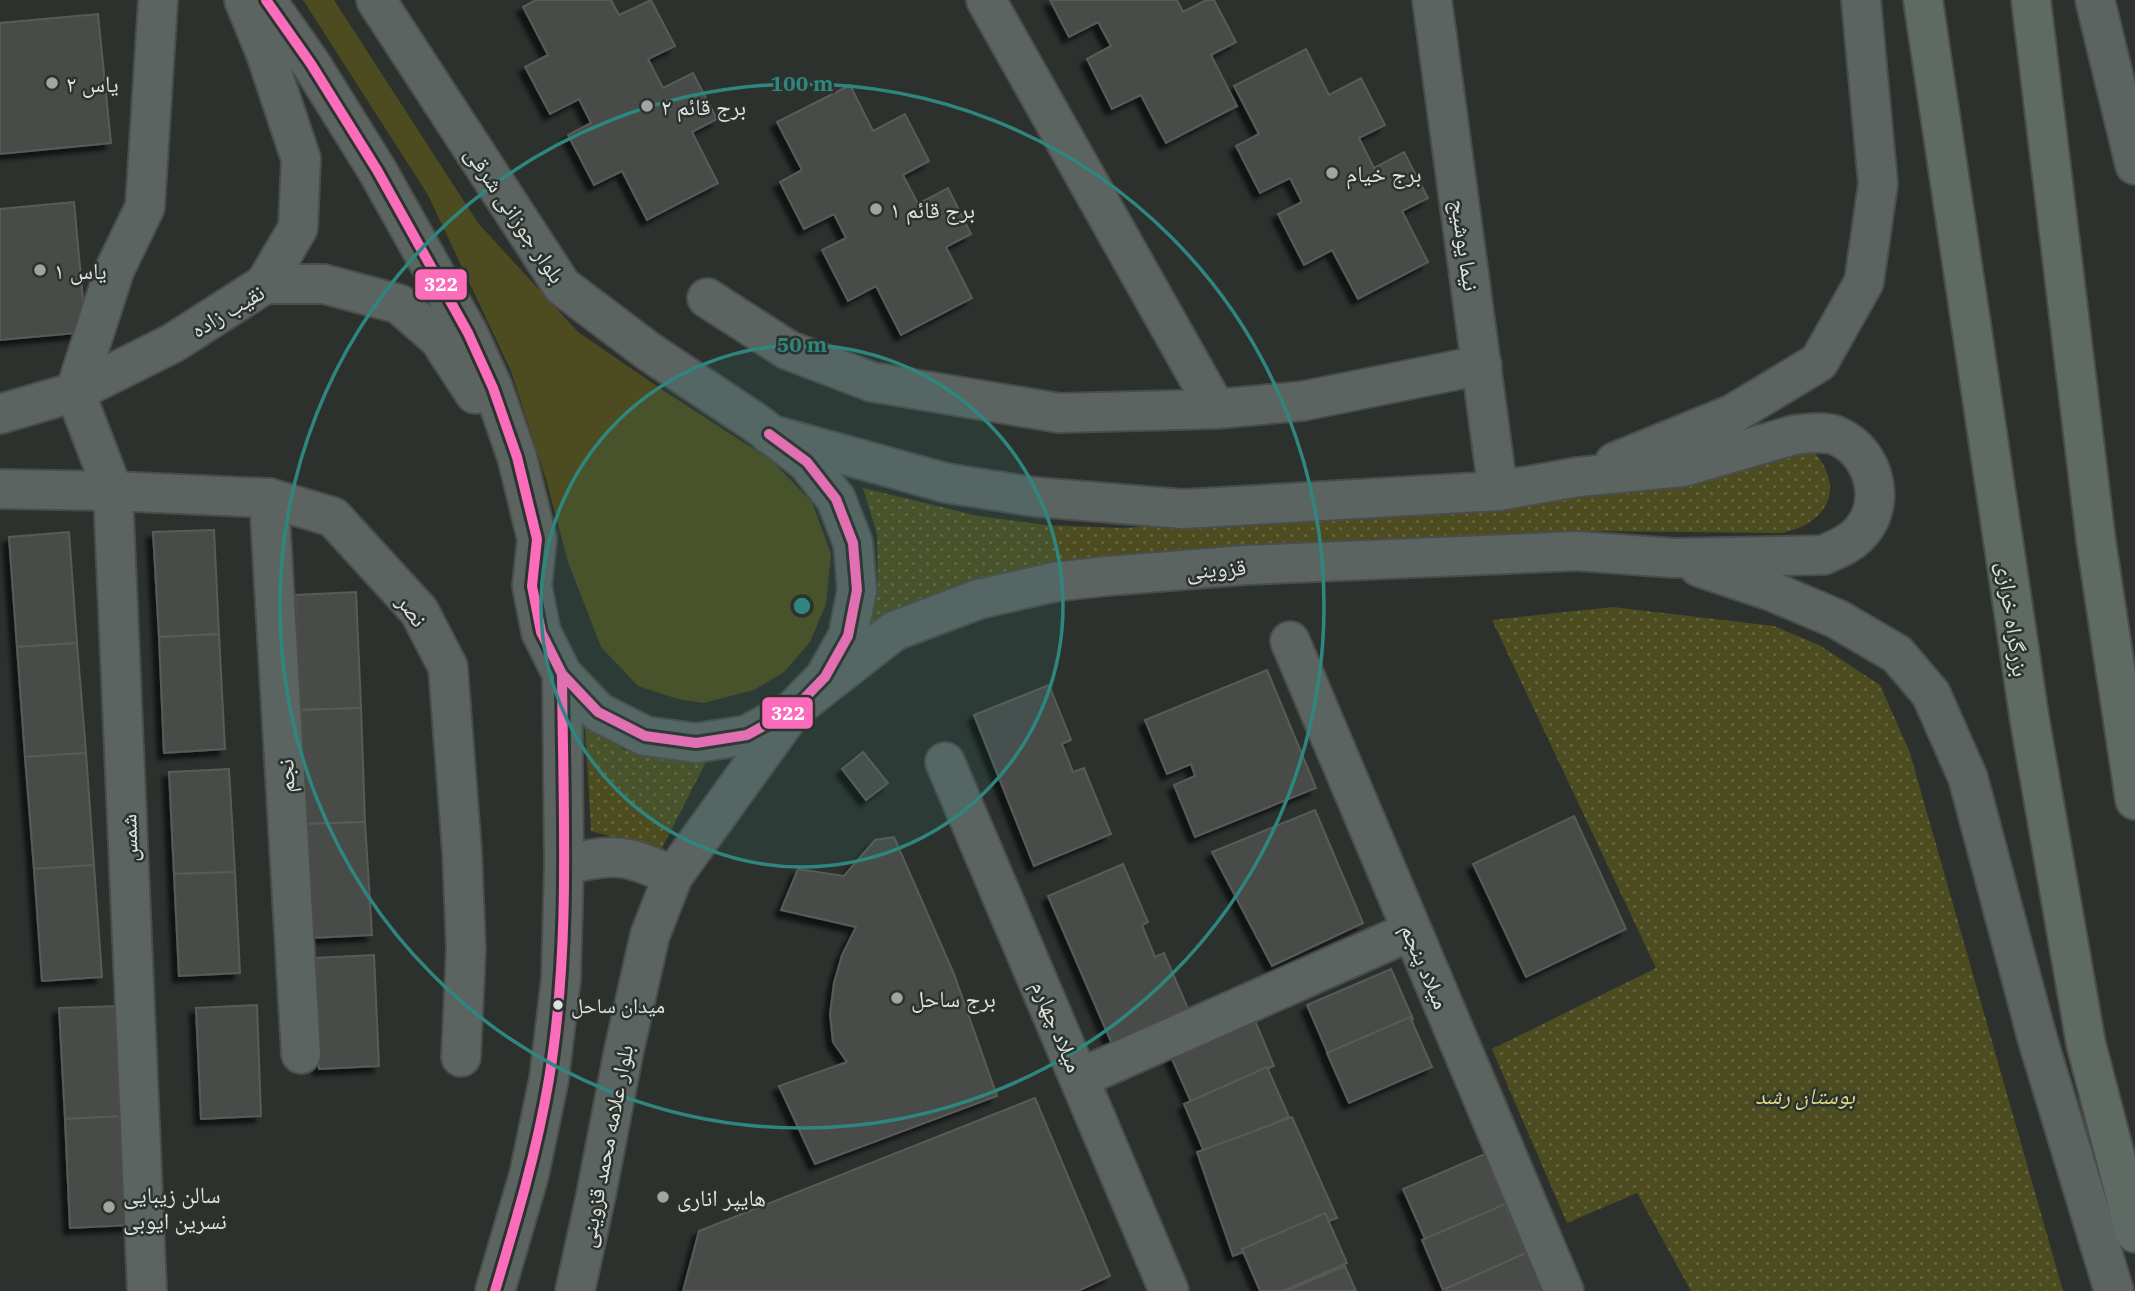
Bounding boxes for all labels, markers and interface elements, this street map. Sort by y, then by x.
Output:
place label: یاس ۲ [66,68,119,98]
text: 100 m [770,69,834,97]
marker: یاس ۲ [44,75,60,91]
place label: برج قائم ۲ [661,91,746,123]
marker: برج قائم ۲ [639,98,655,114]
street label: بلوار جوزانی شرقی [459,139,573,289]
place label: برج خیام [1346,158,1422,190]
marker: برج خیام [1324,165,1340,181]
place label: برج قائم ۱ [890,194,975,226]
street label: نیما یوشیج [1444,197,1487,293]
marker: برج قائم ۱ [868,201,884,217]
place label: یاس ۱ [54,255,107,285]
marker: یاس ۱ [32,262,48,278]
line badge: 322 [414,268,468,301]
text: 322 [424,272,458,296]
street label: نقیب زاده [185,276,269,344]
text: 50 m [777,330,827,358]
street label: قزوینی [1185,551,1247,585]
street label: بزرگراه خرازی [1991,559,2037,679]
street label: نصر [390,587,435,632]
centre of rings [790,594,814,618]
line badge: 322 [761,696,814,730]
text: 322 [771,701,805,725]
street label: نجم [269,758,303,794]
street label: شمس [112,813,144,863]
street label: میلاد پنجم [1393,919,1457,1014]
street label: میلاد چهارم [1023,975,1091,1077]
place label: برج ساحل [911,983,996,1014]
marker: برج ساحل [889,990,905,1006]
place label: میدان ساحل [571,991,665,1019]
marker: میدان ساحل [551,998,565,1012]
street label: بلوار علامه محمد قزوینی [571,1042,639,1250]
park label: بوستان رشد [1755,1080,1855,1111]
place label: سالن زیبایی نسرین ایوبی [123,1179,227,1235]
place label: هايپر اناری [677,1182,766,1212]
marker: هايپر اناری [655,1189,671,1205]
marker: سالن زیبایی نسرین ایوبی [101,1199,117,1215]

